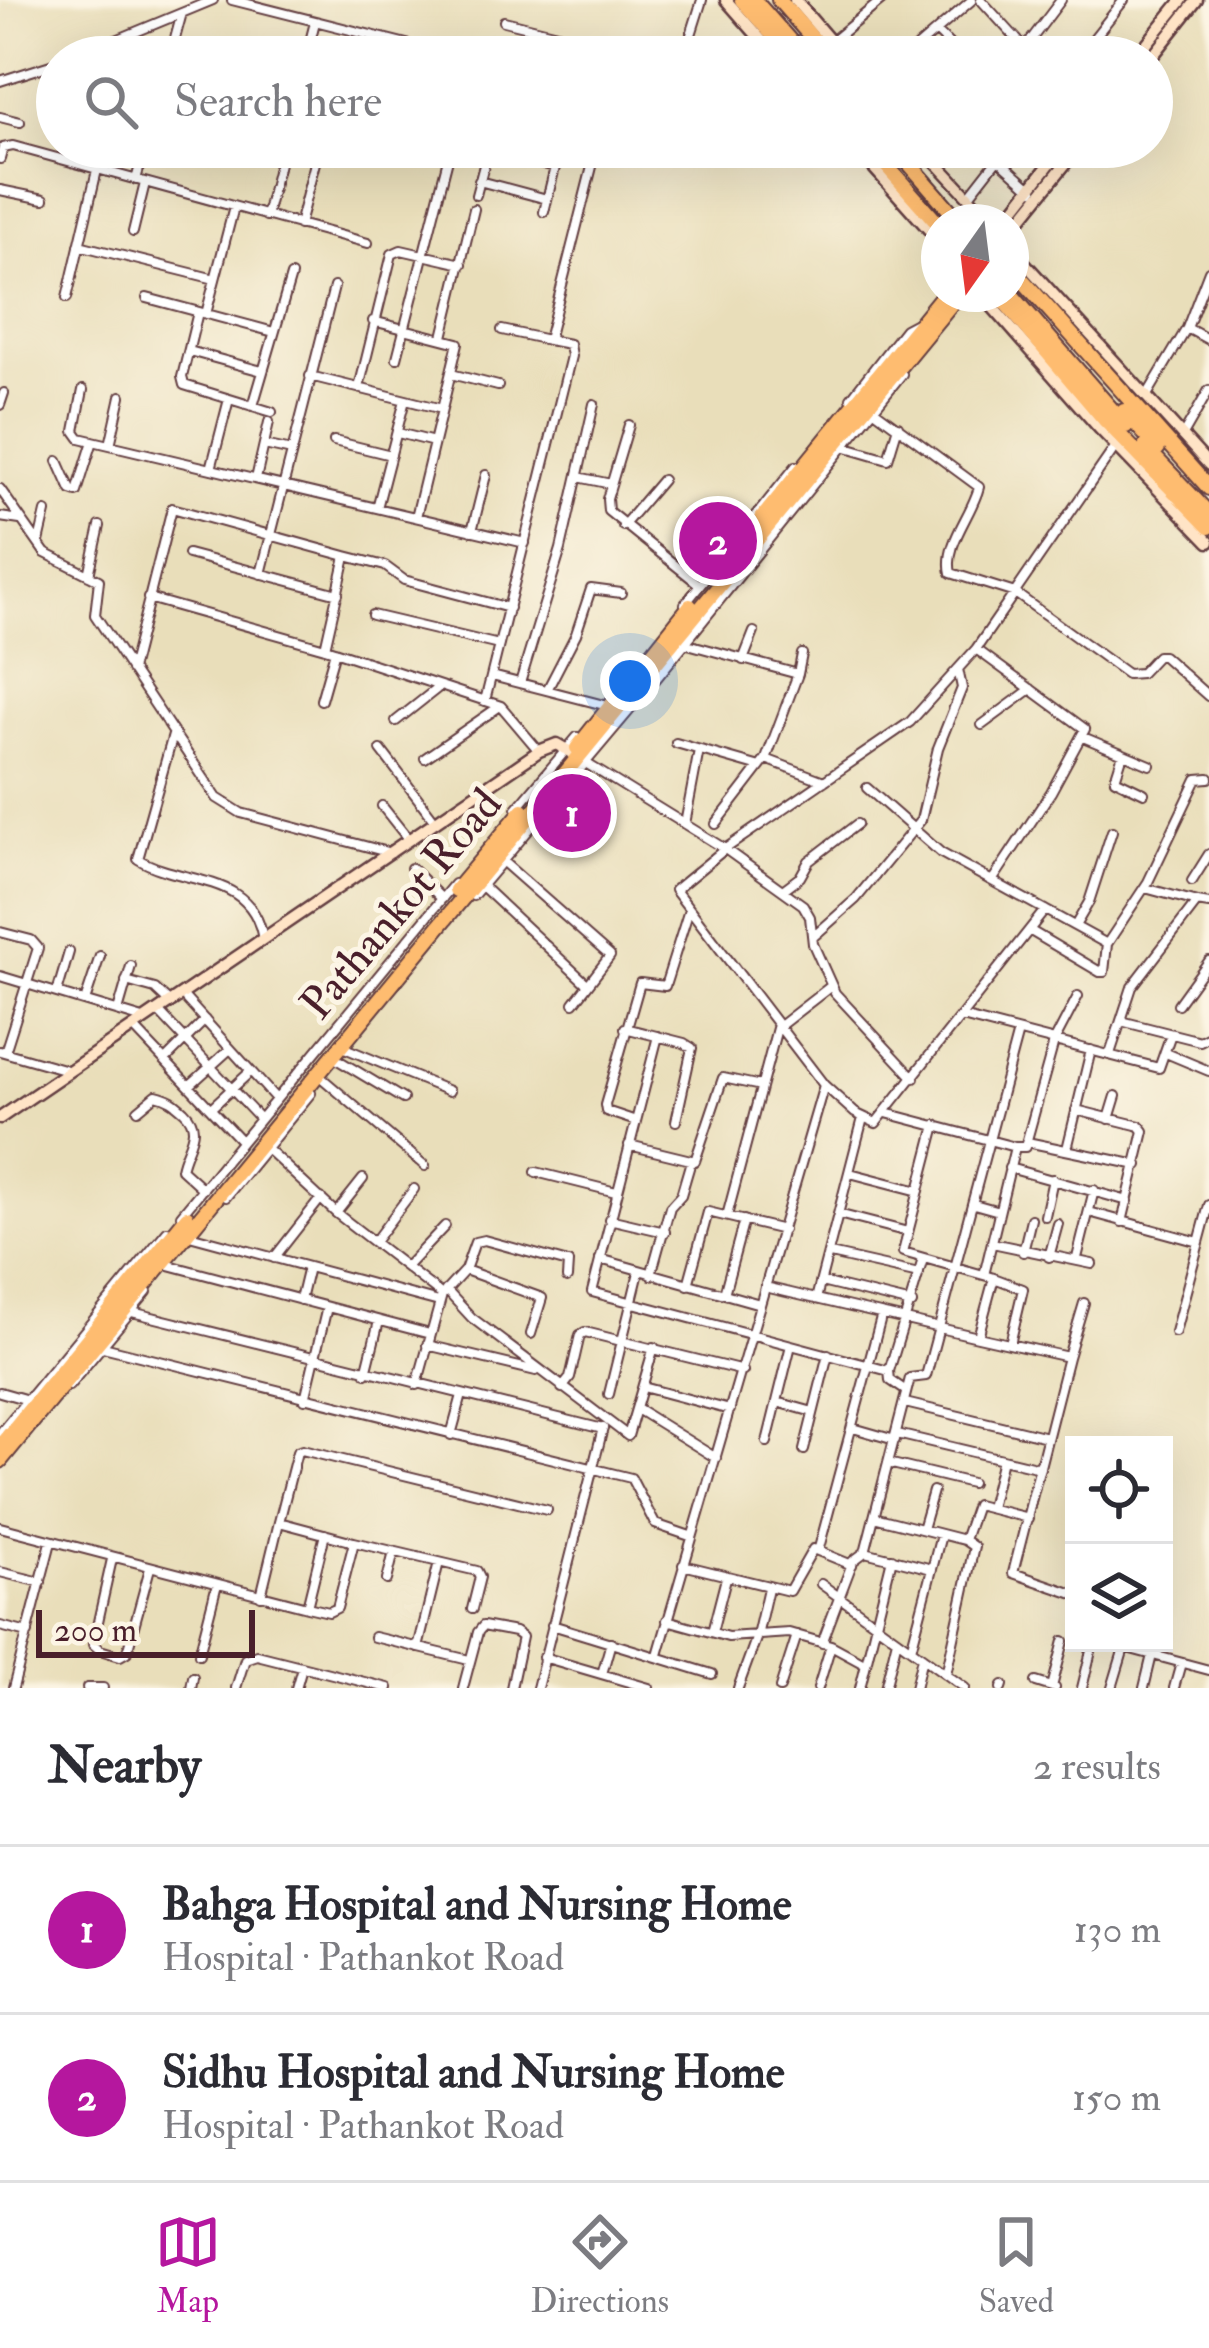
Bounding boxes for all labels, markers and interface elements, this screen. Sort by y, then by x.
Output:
search box [36,36,1173,168]
icon: search [78,69,144,135]
text: Search here [174,74,382,130]
north arrow [921,204,1029,312]
pin: 2 [679,496,757,586]
your location [600,651,660,711]
pin: 1 [533,768,611,858]
street label: Pathankot Road [289,777,514,1031]
map controls [1065,1436,1173,1652]
button: locate [1065,1436,1173,1544]
button: layers [1065,1544,1173,1652]
scale bar [36,1604,255,1657]
text: 200 m [54,1610,137,1651]
text: Nearby [48,1734,201,1798]
text: 2 results [1033,1742,1161,1791]
text: Bahga Hospital and Nursing Home [162,1877,792,1933]
text: 1 [80,1905,94,1954]
text: 130 m [1074,1905,1161,1954]
text: Hospital · Pathankot Road [162,1933,564,1982]
text: Sidhu Hospital and Nursing Home [162,2045,785,2101]
text: 2 [77,2073,97,2122]
text: 150 m [1072,2073,1161,2122]
text: Hospital · Pathankot Road [162,2101,564,2150]
tab: Map [155,2209,221,2322]
tab: Directions [531,2209,669,2322]
tab: Saved [979,2209,1054,2322]

